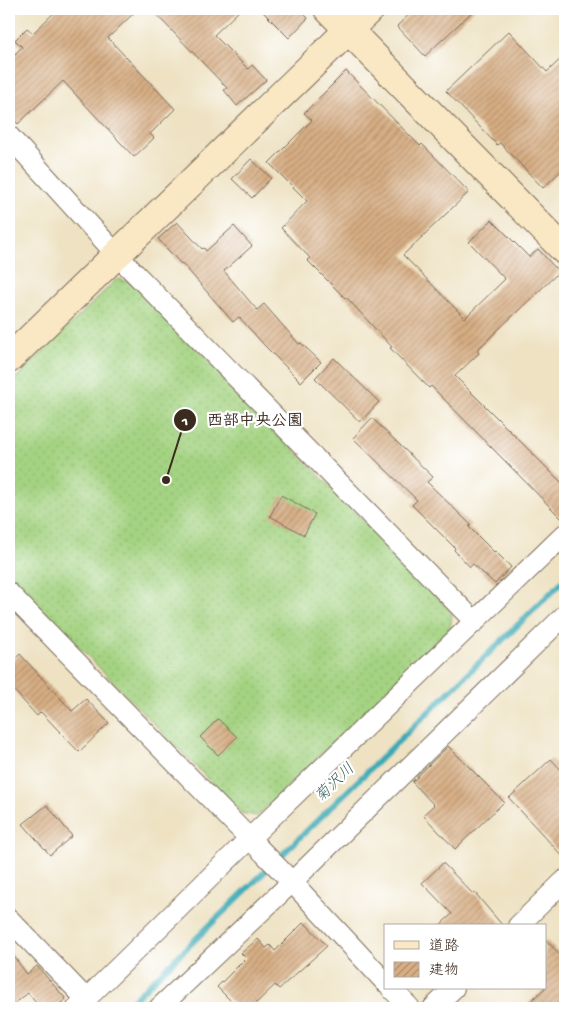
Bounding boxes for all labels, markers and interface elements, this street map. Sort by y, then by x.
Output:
callout: 西部中央公園 [172,404,313,435]
text: 西部中央公園 [207,411,303,432]
text: 1 [181,413,188,431]
water label: 菊沢川 [311,760,360,808]
legend [384,924,546,990]
text: 道路 [429,938,459,956]
text: 建物 [429,962,459,980]

